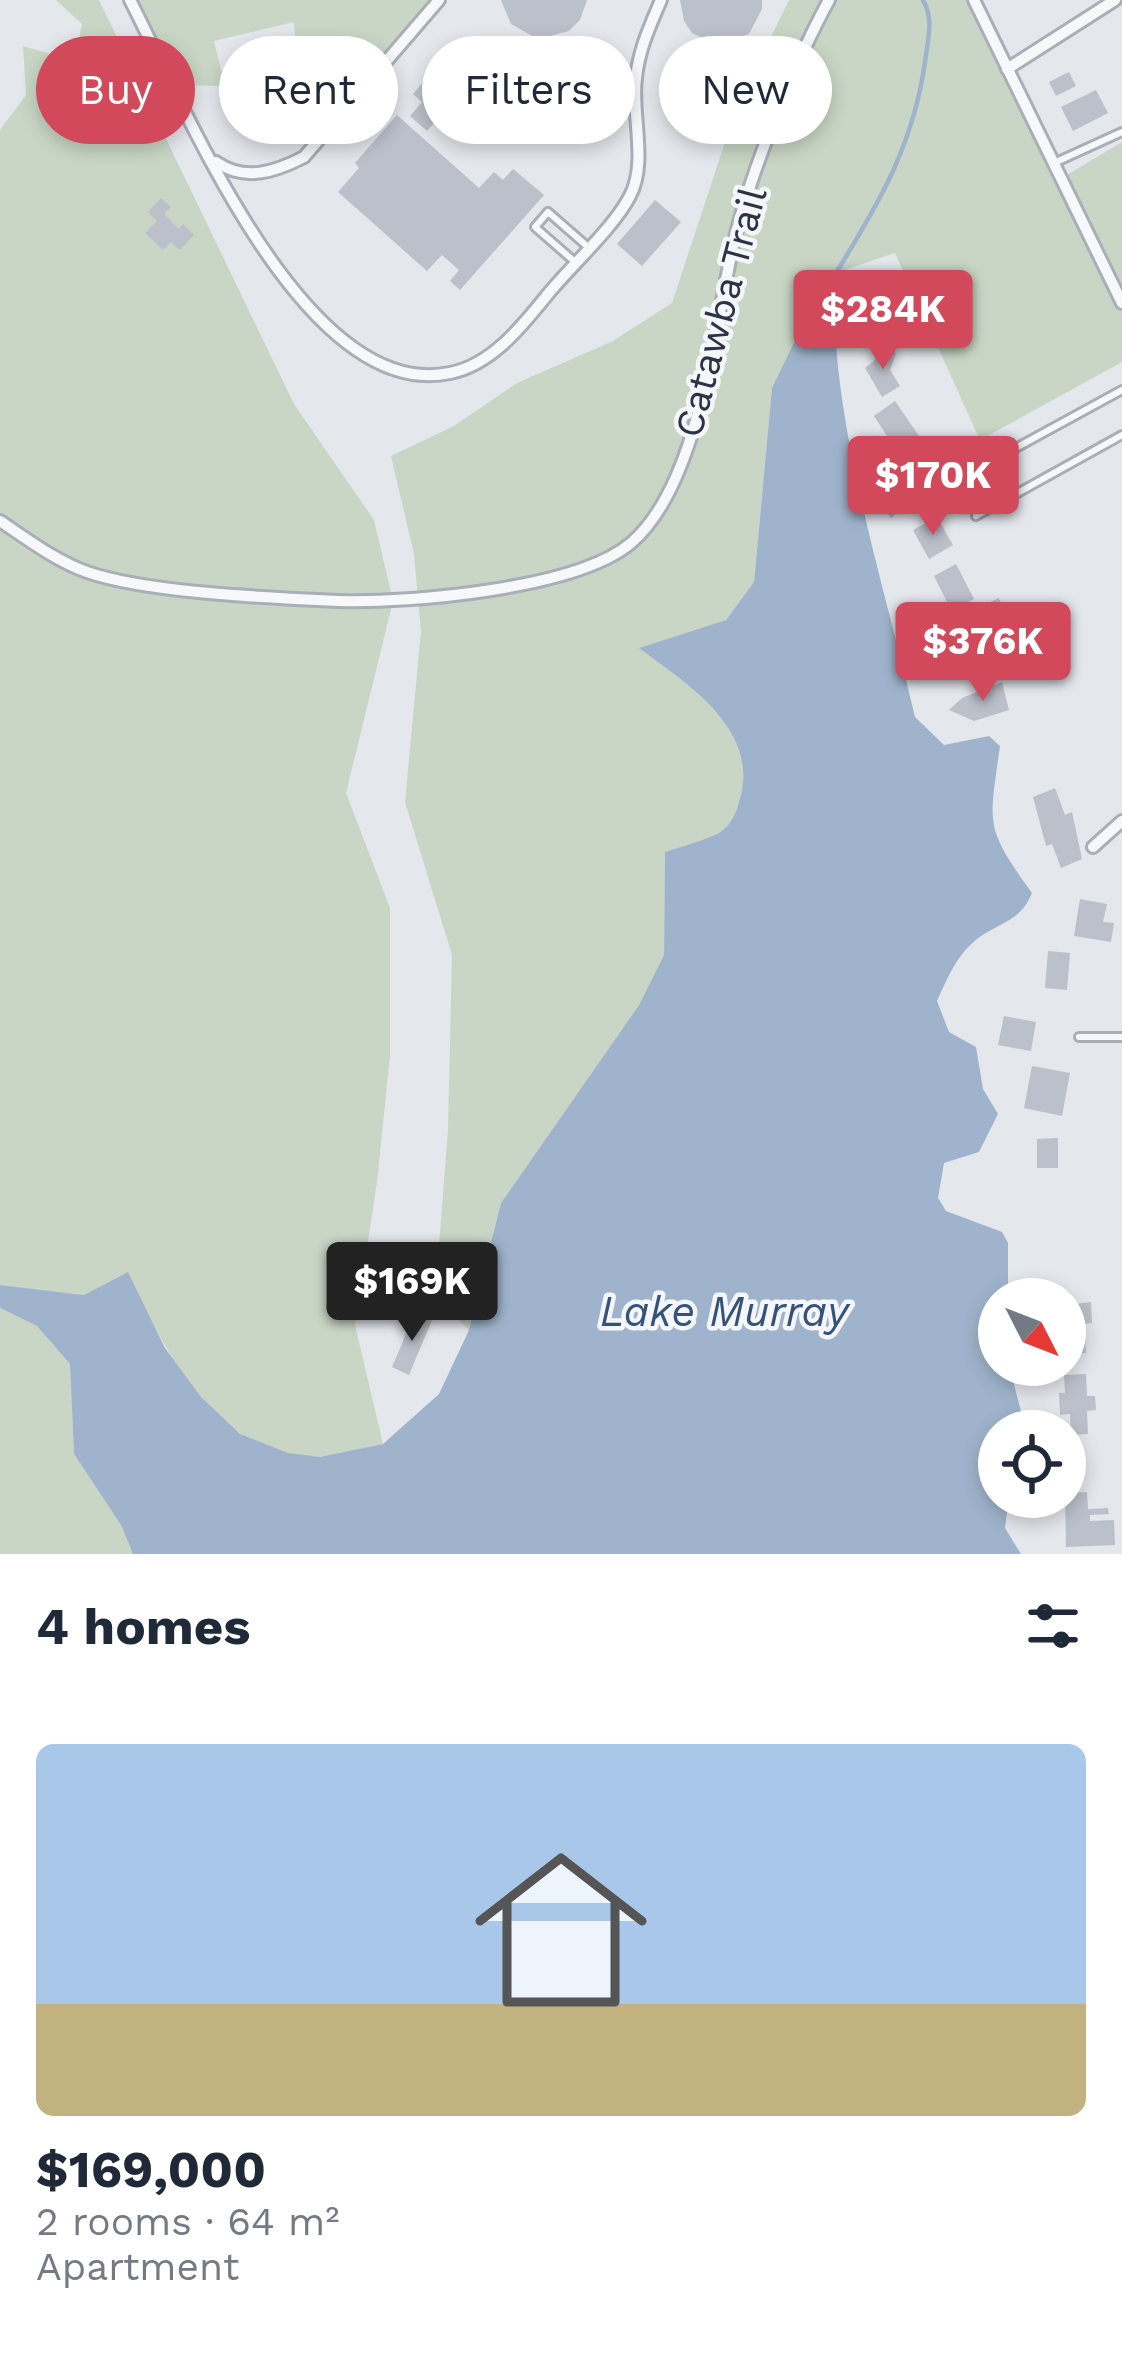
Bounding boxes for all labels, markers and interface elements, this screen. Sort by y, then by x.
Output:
chip: Buy [36,36,195,144]
chip: Rent [219,36,398,144]
chip: Filters [422,36,635,144]
chip: New [659,36,832,144]
street label: Catawba Trail [665,182,776,442]
pin: $284K [799,270,967,372]
text: $284K [821,286,945,331]
pin: $170K [849,436,1017,538]
text: $170K [875,452,991,497]
pin: $376K [899,602,1067,704]
text: $376K [923,618,1043,663]
pin: $169K [328,1242,496,1344]
text: $169K [354,1258,470,1303]
north arrow [978,1278,1086,1386]
map controls [978,1278,1086,1518]
water label: Lake Murray [600,1287,851,1336]
button: locate [978,1410,1086,1518]
icon: filters [1020,1593,1086,1659]
text: 4 homes [36,1597,250,1656]
icon: home [453,1822,669,2038]
text: $169,000 [36,2140,266,2199]
text: 2 rooms · 64 m² [36,2199,340,2244]
text: Apartment [36,2244,239,2289]

